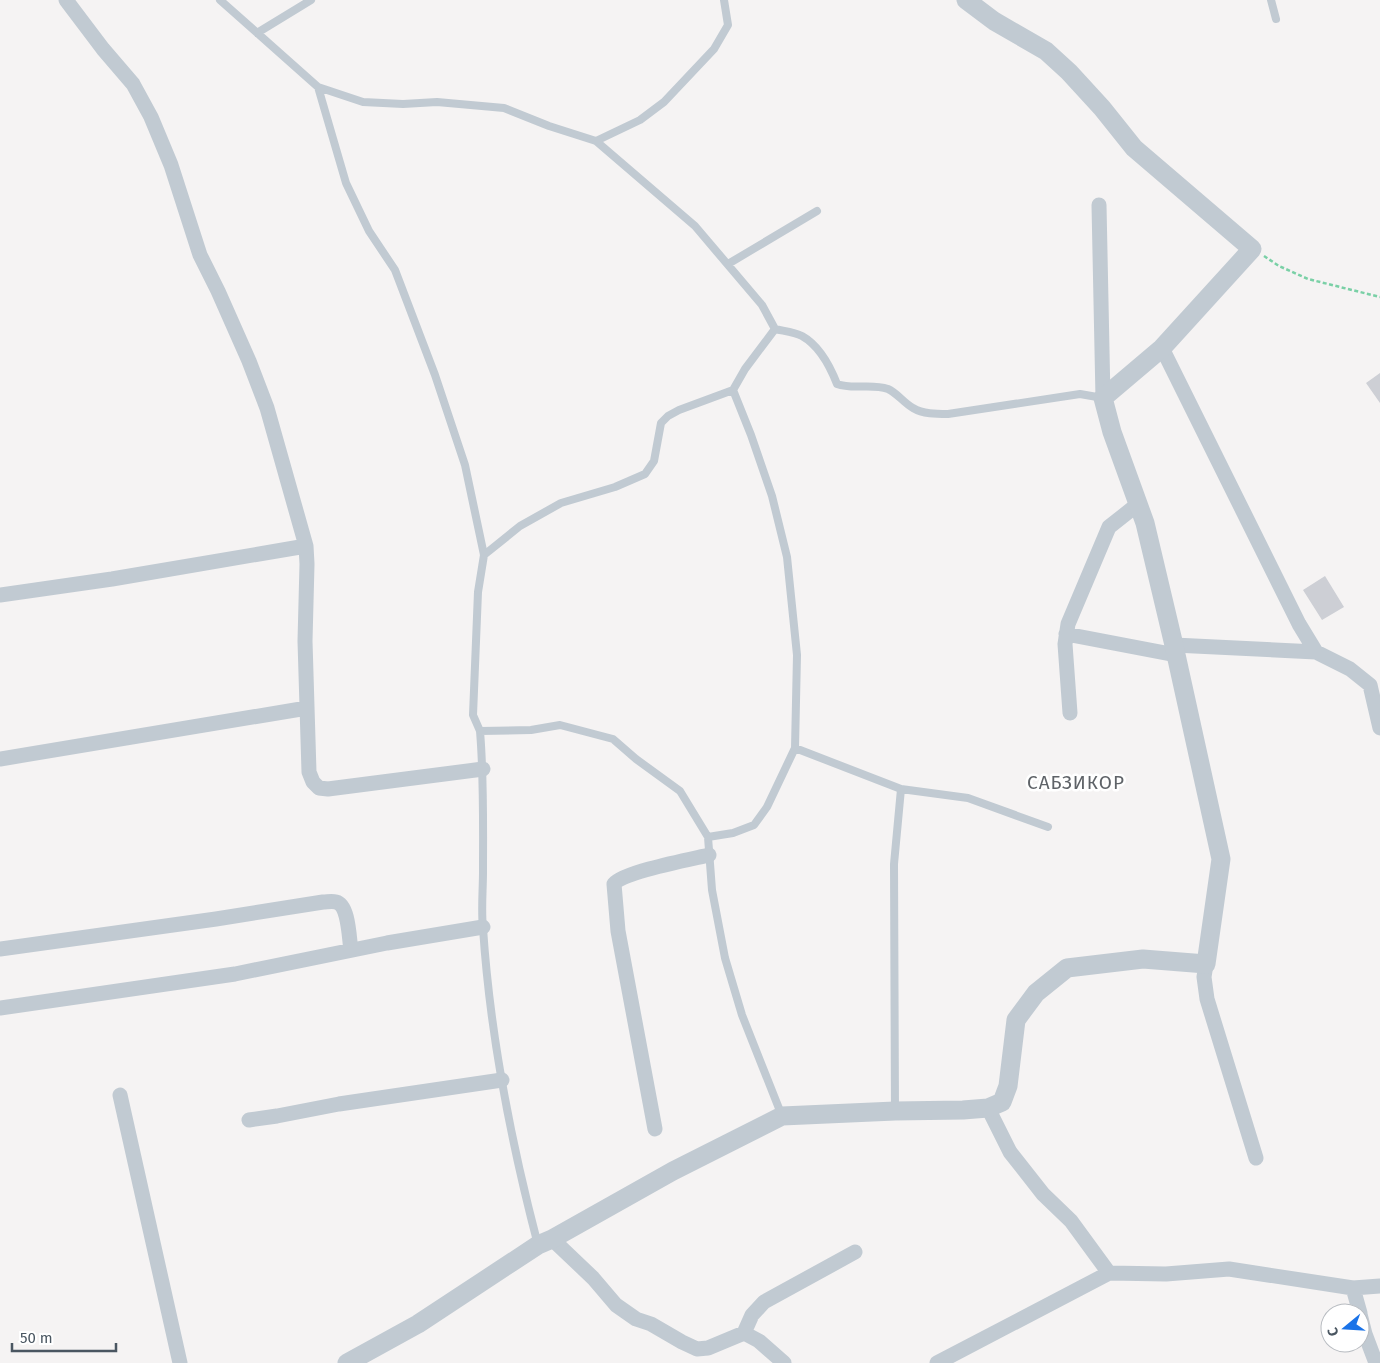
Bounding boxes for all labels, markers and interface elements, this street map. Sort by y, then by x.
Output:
district label: САБЗИКОР [1027,771,1125,794]
north arrow [1320,1303,1370,1353]
scale bar [12,1320,116,1352]
text: С [1324,1325,1342,1338]
text: 50 m [20,1329,53,1347]

